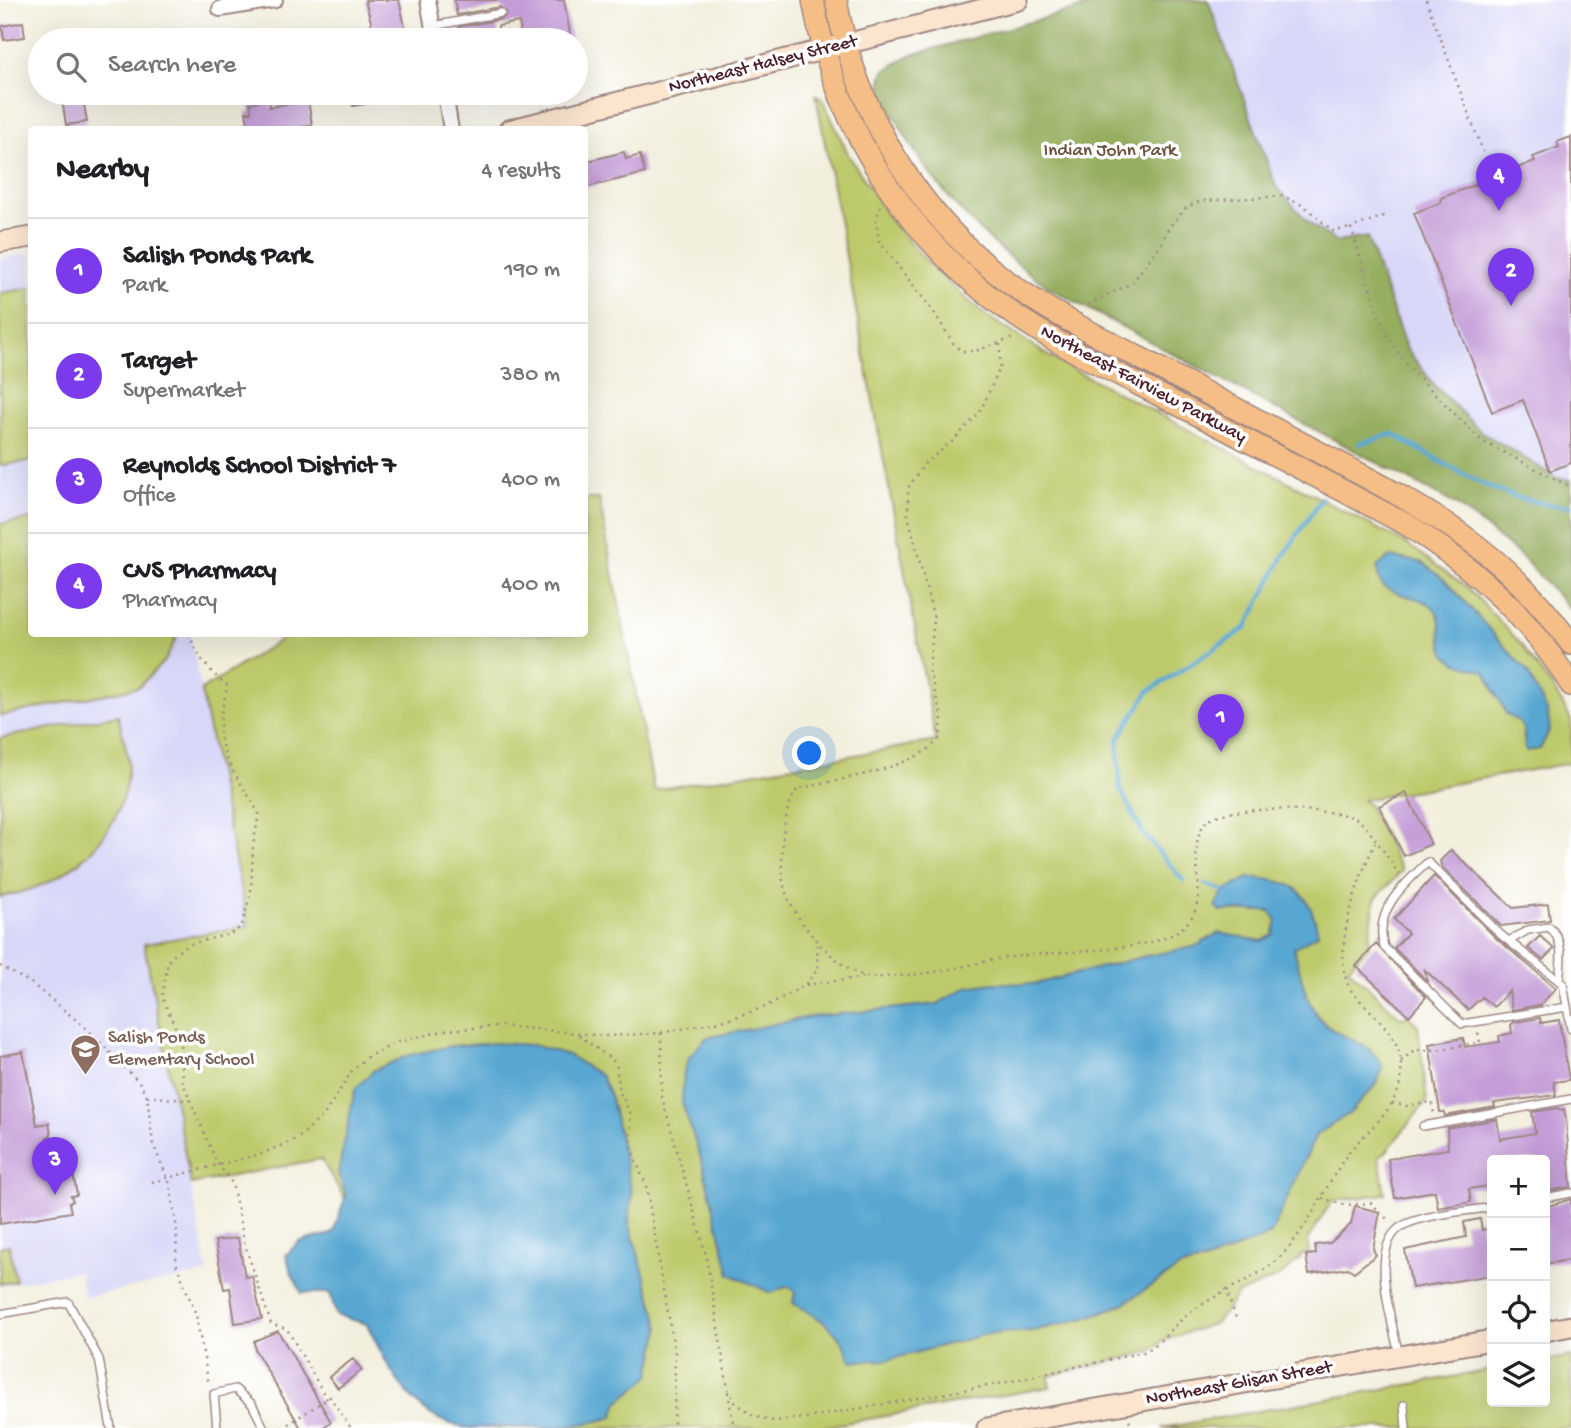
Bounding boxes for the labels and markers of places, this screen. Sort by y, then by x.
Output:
pin: 4 [1476,153,1522,211]
pin: 2 [1488,248,1534,306]
pin: 1 [1198,694,1244,752]
place label: Salish Ponds Elementary School [108,1027,254,1072]
school or university icon: Salish Ponds Elementary School [68,1032,102,1076]
pin: 3 [32,1137,78,1195]

